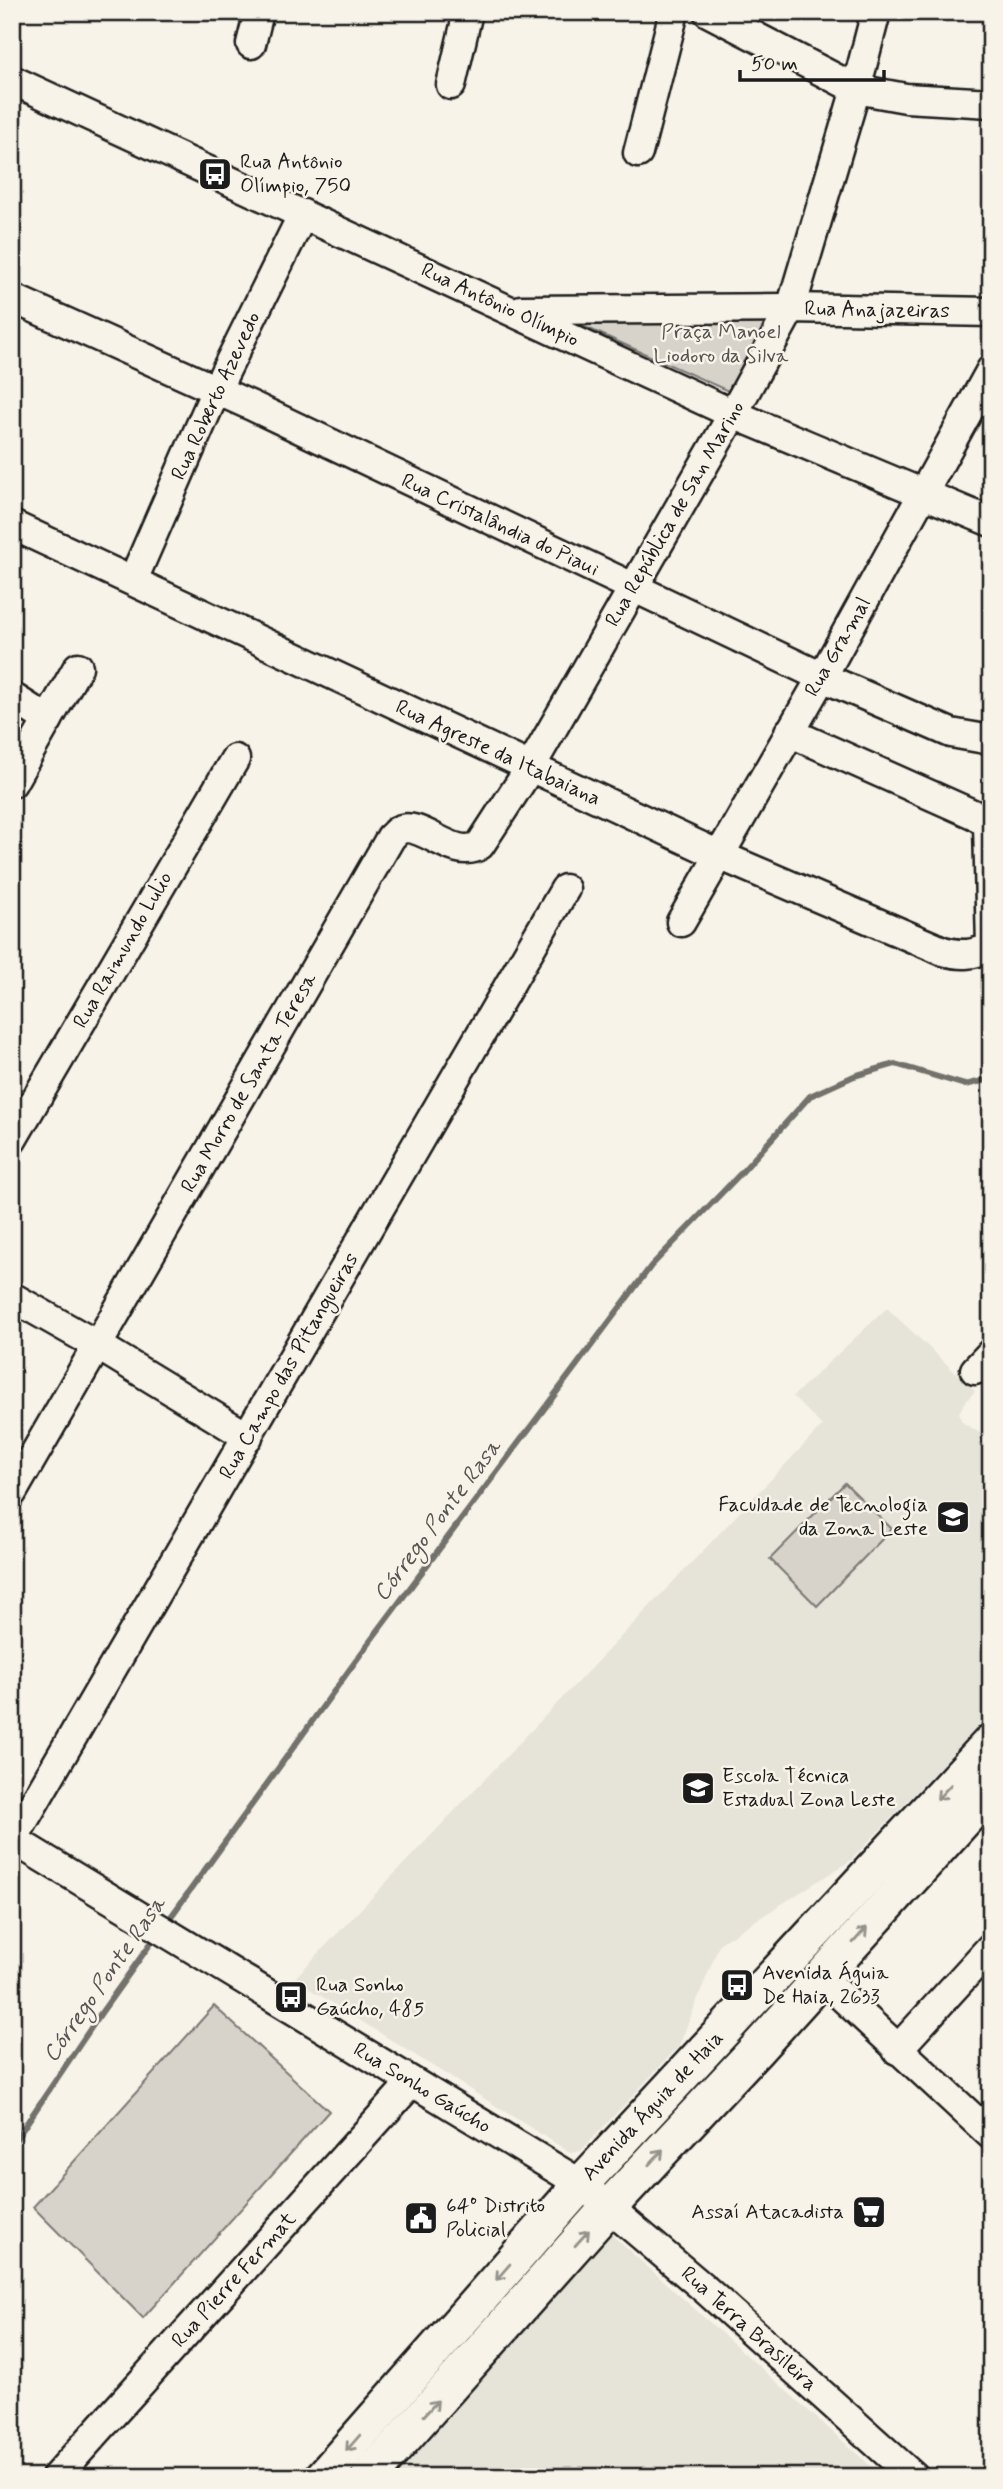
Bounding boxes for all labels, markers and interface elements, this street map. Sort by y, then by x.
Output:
scale bar [740,38,884,82]
text: 50 m [751,50,798,78]
place label: Rua Antônio Olímpio, 750 [240,148,351,200]
bus stop icon: Rua Antônio Olímpio, 750 [196,155,234,193]
street label: Rua Antônio Olímpio [416,256,584,354]
street label: Rua Anajazeiras [804,295,950,325]
street label: Rua Roberto Azevedo [165,307,267,485]
park label: Praça Manoel Liodoro da Silva [654,318,789,370]
street label: Rua República de San Marino [599,396,751,632]
street label: Rua Cristalândia do Piaui [397,467,604,583]
street label: Rua Gramal [798,592,878,702]
street label: Rua Agreste da Itabaiana [391,693,605,813]
street label: Rua Raimundo Lulio [67,867,179,1033]
street label: Rua Morro de Santa Teresa [174,968,324,1198]
street label: Rua Campo das Pitangueiras [213,1248,366,1485]
water label: Córrego Ponte Rasa [367,1433,511,1609]
place label: Faculdade de Tecnologia da Zona Leste [718,1491,928,1543]
school or university icon: Faculdade de Tecnologia da Zona Leste [934,1498,972,1536]
place label: Escola Técnica Estadual Zona Leste [722,1762,896,1814]
school or university icon: Escola Técnica Estadual Zona Leste [679,1769,717,1807]
one-way arrow [936,1783,953,1800]
water label: Córrego Ponte Rasa [37,1890,176,2070]
one-way arrow [852,1927,868,1945]
place label: Avenida Águia De Haia, 2633 [762,1959,889,2011]
bus stop icon: Avenida Águia De Haia, 2633 [718,1966,756,2004]
place label: Rua Sonho Gaúcho, 485 [316,1971,424,2023]
bus stop icon: Rua Sonho Gaúcho, 485 [272,1978,310,2016]
street label: Avenida Águia de Haia [576,2025,730,2187]
street label: Rua Sonho Gaúcho [348,2036,496,2140]
one-way arrow [648,2149,665,2166]
place label: 64º Distrito Policial [446,2192,545,2244]
supermarket icon: Assaí Atacadista [850,2193,888,2231]
place label: Assaí Atacadista [691,2198,844,2226]
public building icon: 64º Distrito Policial [402,2199,440,2237]
street label: Rua Pierre Fermat [165,2206,303,2354]
one-way arrow [574,2229,590,2247]
street label: Rua Terra Brasileira [675,2260,823,2398]
one-way arrow [495,2263,511,2281]
one-way arrow [422,2399,438,2417]
one-way arrow [345,2434,361,2452]

